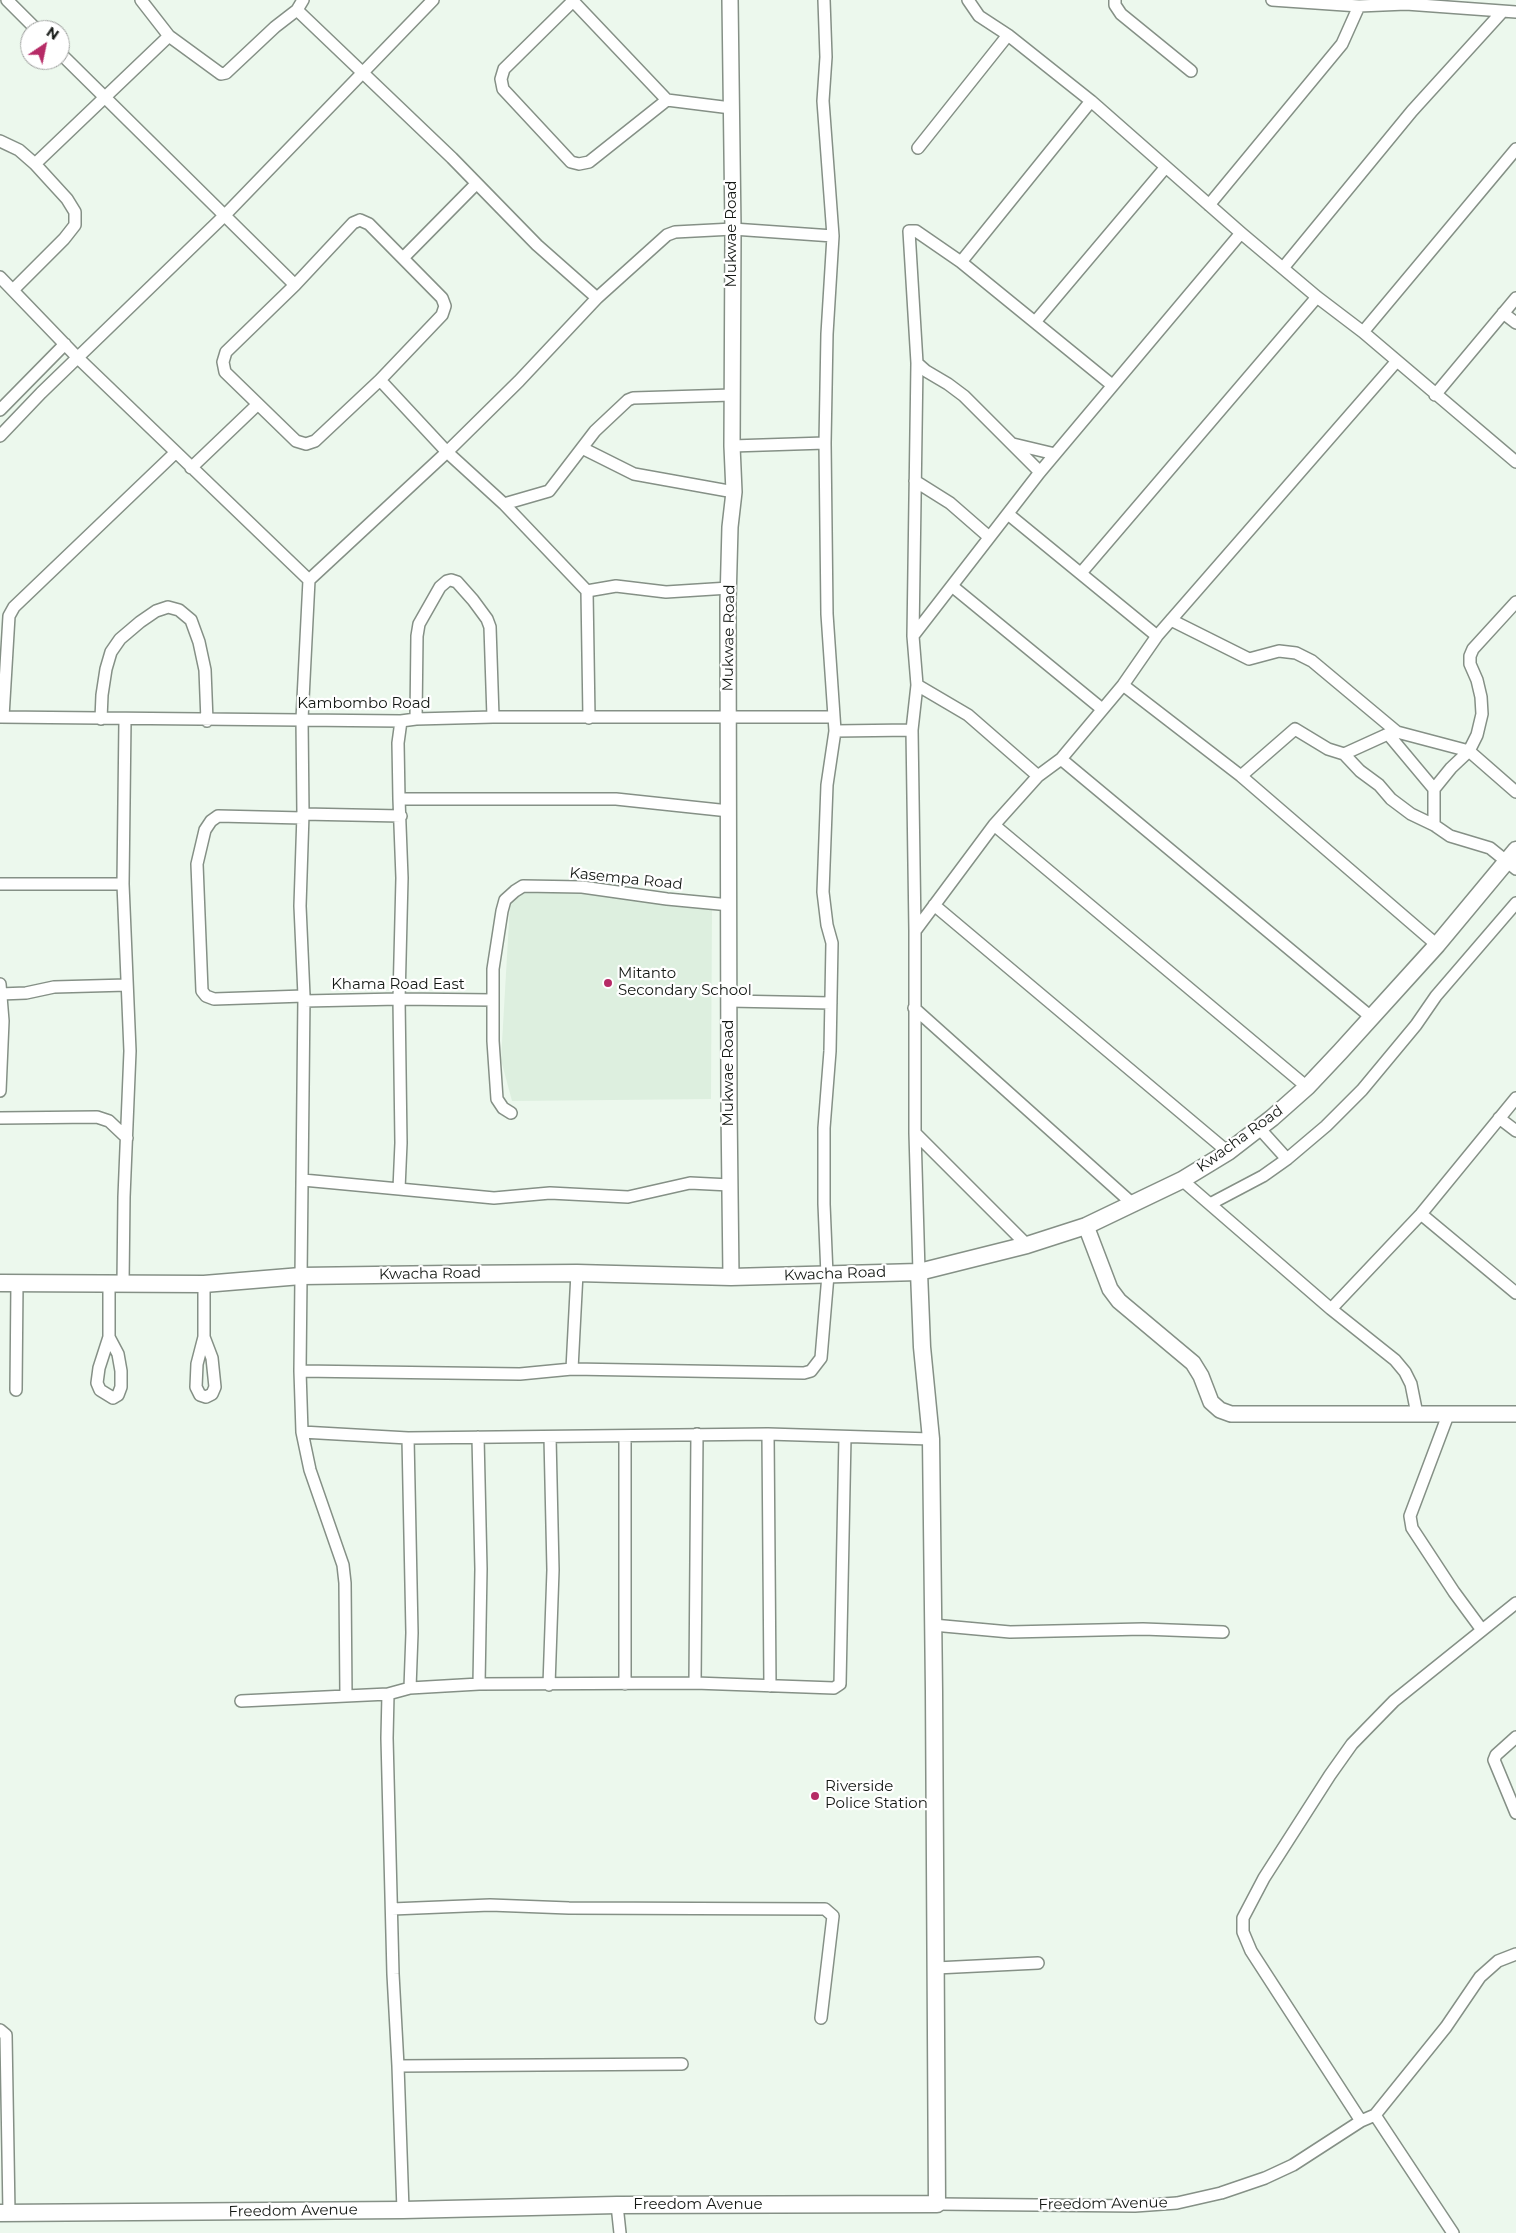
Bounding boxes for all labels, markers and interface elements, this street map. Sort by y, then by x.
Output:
north arrow [20,20,70,70]
text: N [43,23,63,44]
street label: Mukwae Road [723,181,741,287]
street label: Mukwae Road [719,584,739,692]
street label: Kambombo Road [297,695,431,713]
street label: Kasempa Road [569,864,683,894]
place label: Mitanto Secondary School [618,965,752,1000]
street label: Khama Road East [331,976,465,994]
marker: Mitanto Secondary School [602,977,614,989]
street label: Mukwae Road [720,1020,738,1126]
street label: Kwacha Road [1193,1102,1287,1176]
street label: Kwacha Road [784,1263,886,1285]
street label: Kwacha Road [379,1264,481,1284]
place label: Riverside Police Station [825,1778,928,1813]
marker: Riverside Police Station [809,1790,821,1802]
street label: Freedom Avenue [1038,2194,1168,2214]
street label: Freedom Avenue [633,2196,763,2214]
street label: Freedom Avenue [228,2201,358,2221]

